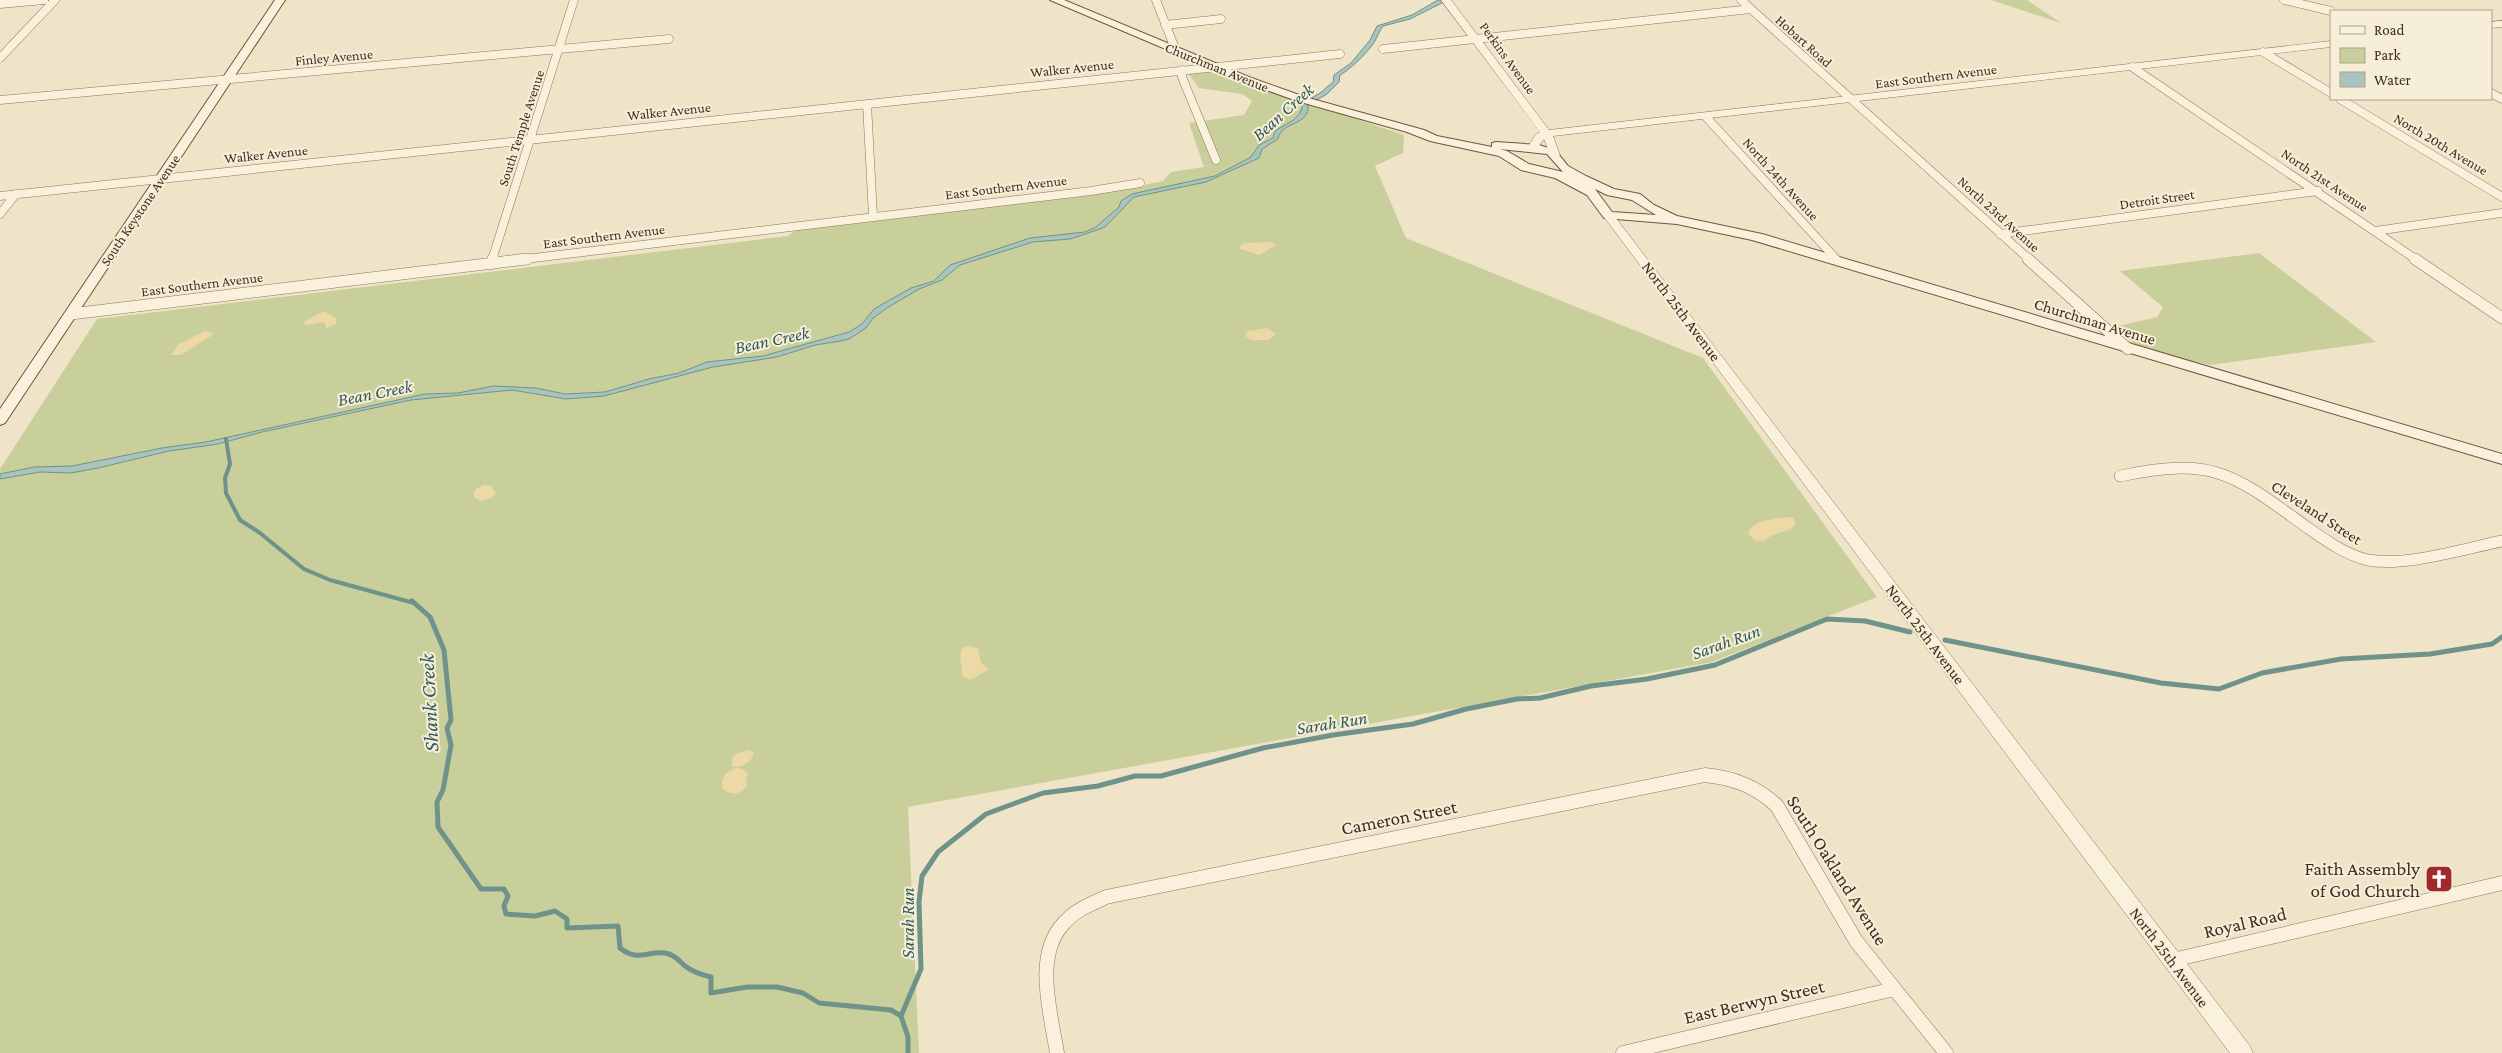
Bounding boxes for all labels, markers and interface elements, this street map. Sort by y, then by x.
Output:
legend [2330,10,2492,100]
street label: Hobart Road [1772,11,1836,71]
street label: Perkins Avenue [1477,19,1539,97]
text: Road [2374,22,2405,38]
street label: Churchman Avenue [1163,39,1271,95]
street label: Finley Avenue [294,46,374,68]
text: Park [2374,47,2401,63]
street label: Walker Avenue [1029,56,1115,80]
street label: East Southern Avenue [1874,61,1998,91]
street label: South Temple Avenue [495,68,547,188]
text: Water [2374,72,2411,88]
water label: Bean Creek [1248,78,1319,145]
street label: Walker Avenue [626,99,712,123]
street label: North 20th Avenue [2391,110,2491,178]
street label: North 24th Avenue [1740,134,1822,224]
street label: Walker Avenue [223,142,309,166]
street label: North 21st Avenue [2279,145,2371,215]
street label: South Keystone Avenue [97,151,183,269]
street label: East Southern Avenue [944,172,1068,202]
street label: North 23rd Avenue [1955,173,2043,255]
street label: Detroit Street [2119,186,2196,212]
street label: East Southern Avenue [542,221,666,251]
street label: North 25th Avenue [1639,258,1725,364]
street label: East Southern Avenue [140,269,264,299]
street label: Churchman Avenue [2032,295,2158,348]
water label: Bean Creek [733,322,812,358]
water label: Bean Creek [336,376,415,410]
street label: Cleveland Street [2268,477,2366,548]
street label: North 25th Avenue [1883,581,1969,687]
water label: Sarah Run [1689,620,1763,664]
water label: Shank Creek [414,653,444,753]
water label: Sarah Run [1295,708,1369,738]
street label: South Oakland Avenue [1783,792,1892,949]
street label: Cameron Street [1339,796,1459,839]
place label: Faith Assembly of God Church [2304,858,2420,901]
church icon: Faith Assembly of God Church [2424,864,2454,894]
water label: Sarah Run [898,887,918,959]
street label: Royal Road [2202,903,2288,942]
street label: North 25th Avenue [2127,904,2213,1010]
street label: East Berwyn Street [1682,975,1827,1028]

